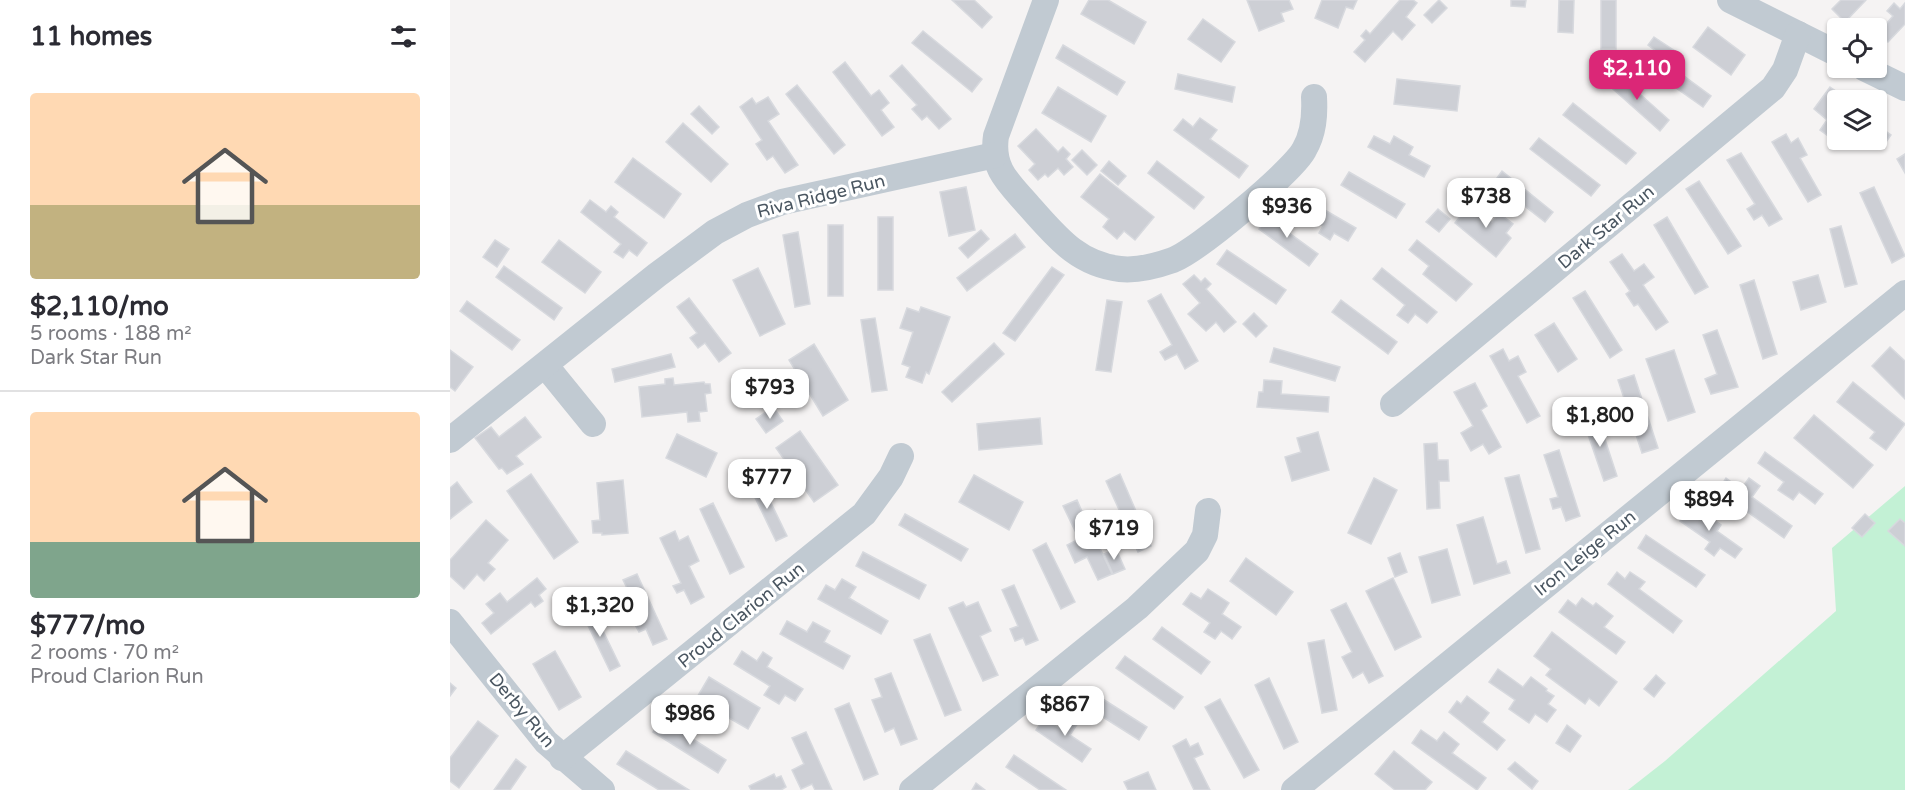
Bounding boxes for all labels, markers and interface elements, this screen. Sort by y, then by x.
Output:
map controls [1827,18,1887,150]
button: locate [1827,18,1887,78]
icon: filters [387,20,420,53]
text: 11 homes [30,21,152,52]
pin: $2,110 [1588,50,1686,101]
text: $2,110 [1603,57,1671,81]
button: layers [1827,90,1887,150]
icon: home [171,132,279,240]
street label: Riva Ridge Run [755,169,887,223]
pin: $738 [1450,178,1522,229]
street label: Dark Star Run [1553,180,1659,274]
text: $738 [1461,185,1511,209]
pin: $936 [1251,188,1323,239]
text: $936 [1262,195,1312,219]
text: $2,110/mo [30,291,169,322]
text: 5 rooms · 188 m² [30,322,192,346]
text: Dark Star Run [30,346,162,370]
pin: $793 [734,369,806,420]
text: $793 [745,376,795,400]
pin: $1,800 [1551,397,1649,448]
text: $1,800 [1566,404,1634,428]
icon: home [171,451,279,559]
pin: $777 [731,459,803,510]
text: $777 [742,466,792,490]
pin: $894 [1673,481,1745,532]
text: $894 [1684,488,1734,512]
street label: Iron Leige Run [1530,505,1640,601]
pin: $719 [1078,510,1150,561]
text: $719 [1089,517,1139,541]
street label: Proud Clarion Run [673,557,809,673]
pin: $1,320 [551,587,649,638]
text: $1,320 [566,594,634,618]
text: $777/mo [30,610,145,641]
text: 2 rooms · 70 m² [30,641,179,665]
text: Proud Clarion Run [30,665,204,689]
street label: Derby Run [484,668,560,752]
pin: $867 [1029,686,1101,737]
text: $867 [1040,693,1090,717]
pin: $986 [654,695,726,746]
text: $986 [665,702,715,726]

